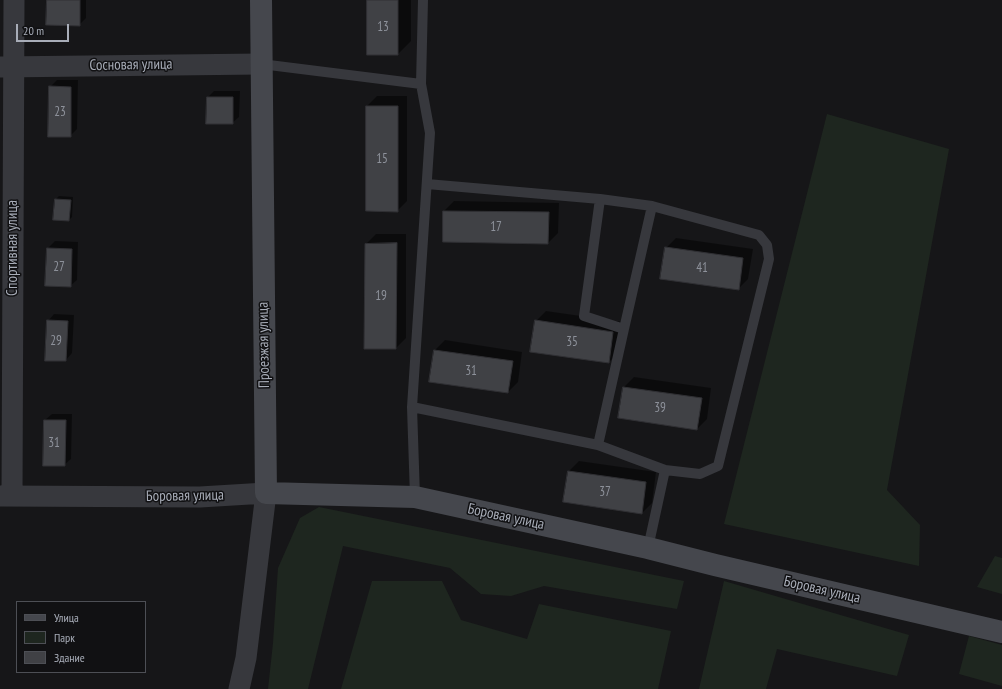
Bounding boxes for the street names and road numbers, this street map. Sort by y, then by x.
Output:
street label: Сосновая улица [89,55,173,75]
street label: Спортивная улица [4,200,22,296]
street label: Проезжая улица [254,302,274,388]
street label: Боровая улица [146,486,224,506]
street label: Боровая улица [466,500,546,534]
street label: Боровая улица [782,572,862,608]

